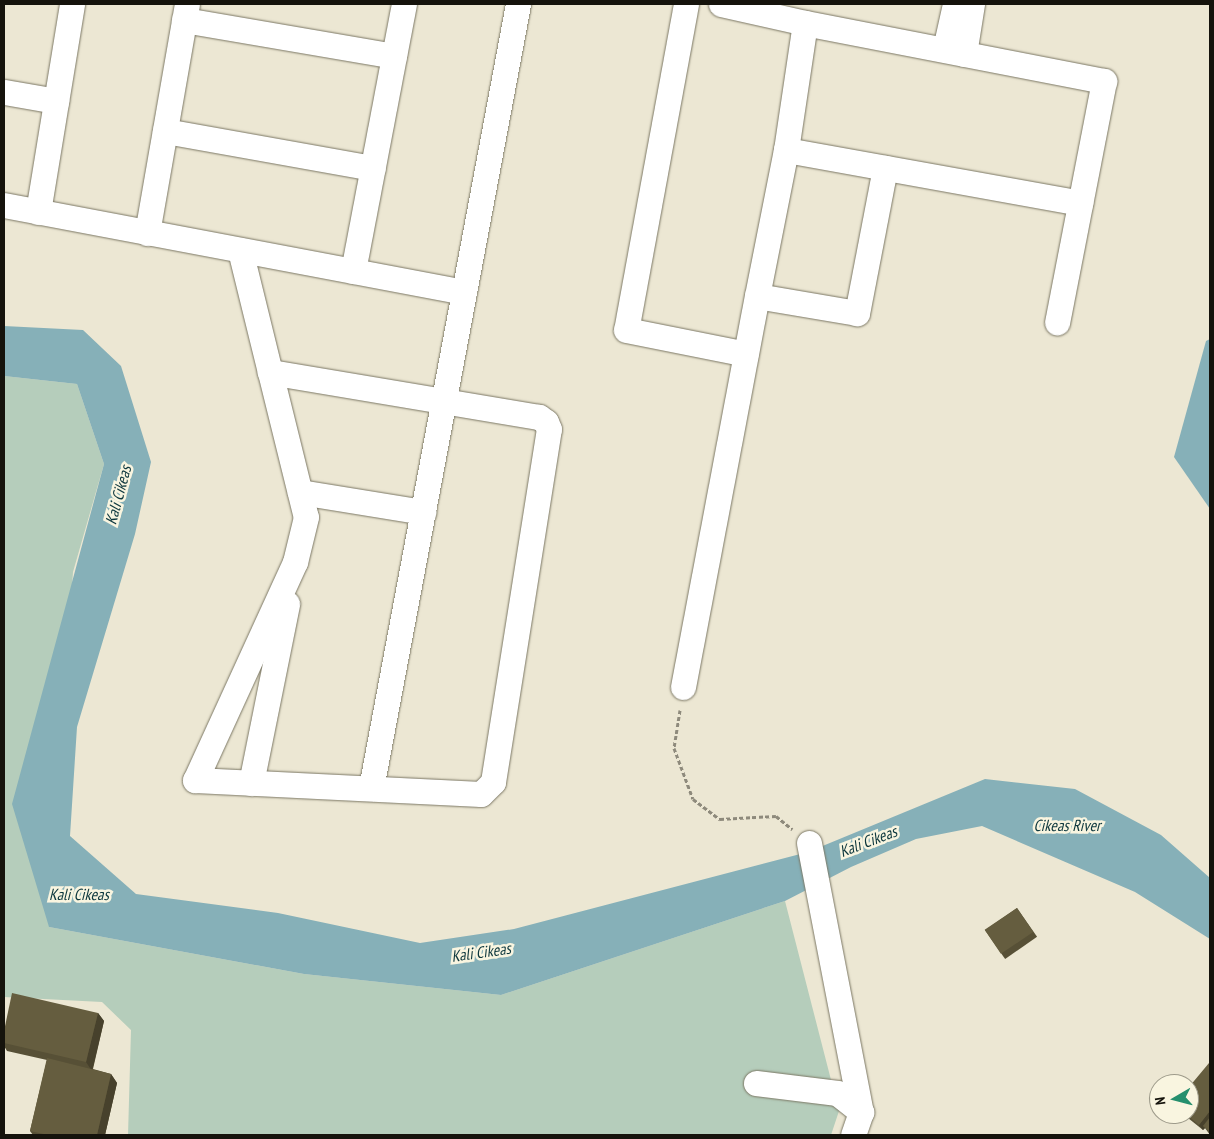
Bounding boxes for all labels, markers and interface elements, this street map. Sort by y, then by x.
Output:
water label: Kali Cikeas [101,464,135,526]
water label: Cikeas River [1033,815,1101,835]
water label: Kali Cikeas [837,821,899,861]
water label: Kali Cikeas [49,884,109,904]
water label: Kali Cikeas [450,938,512,966]
north arrow [1149,1074,1199,1124]
text: N [1151,1096,1170,1106]

